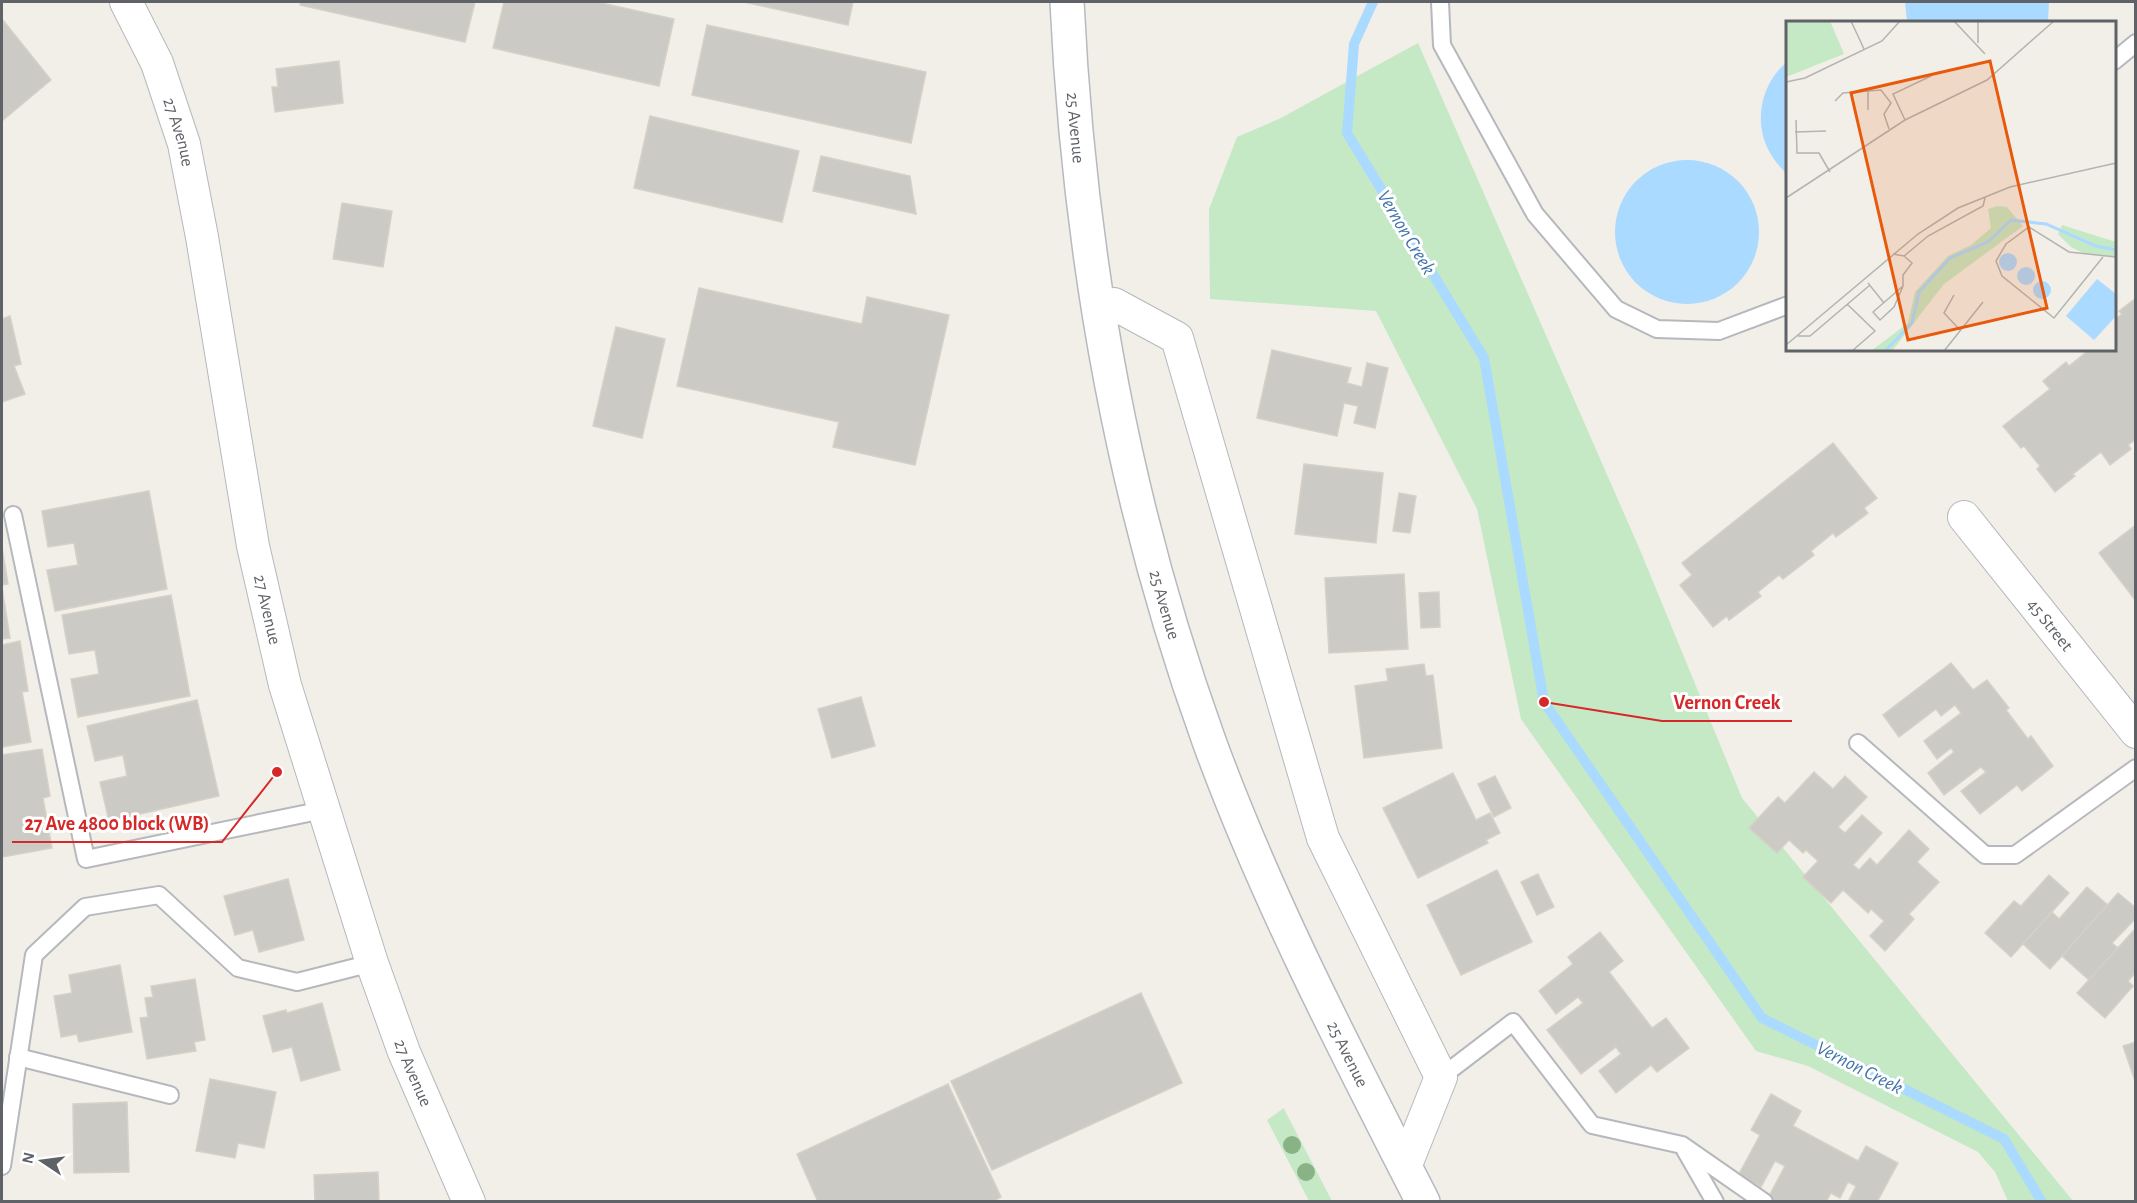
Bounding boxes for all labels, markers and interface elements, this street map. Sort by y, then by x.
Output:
inset map [1786,21,2116,351]
street label: 25 Avenue [1063,92,1087,164]
street label: 27 Avenue [159,96,196,168]
water label: Vernon Creek [1373,187,1439,278]
street label: 25 Avenue [1145,568,1182,642]
street label: 27 Avenue [250,573,283,647]
street label: 45 Street [2023,596,2076,655]
callout: Vernon Creek [1662,683,1792,721]
text: Vernon Creek [1674,693,1781,713]
callout: 27 Ave 4800 block (WB) [12,804,222,842]
text: 27 Ave 4800 block (WB) [24,814,210,834]
street label: 25 Avenue [1323,1019,1371,1090]
street label: 27 Avenue [390,1037,435,1110]
water label: Vernon Creek [1813,1038,1906,1098]
north arrow [12,1131,72,1191]
text: N [19,1151,37,1165]

